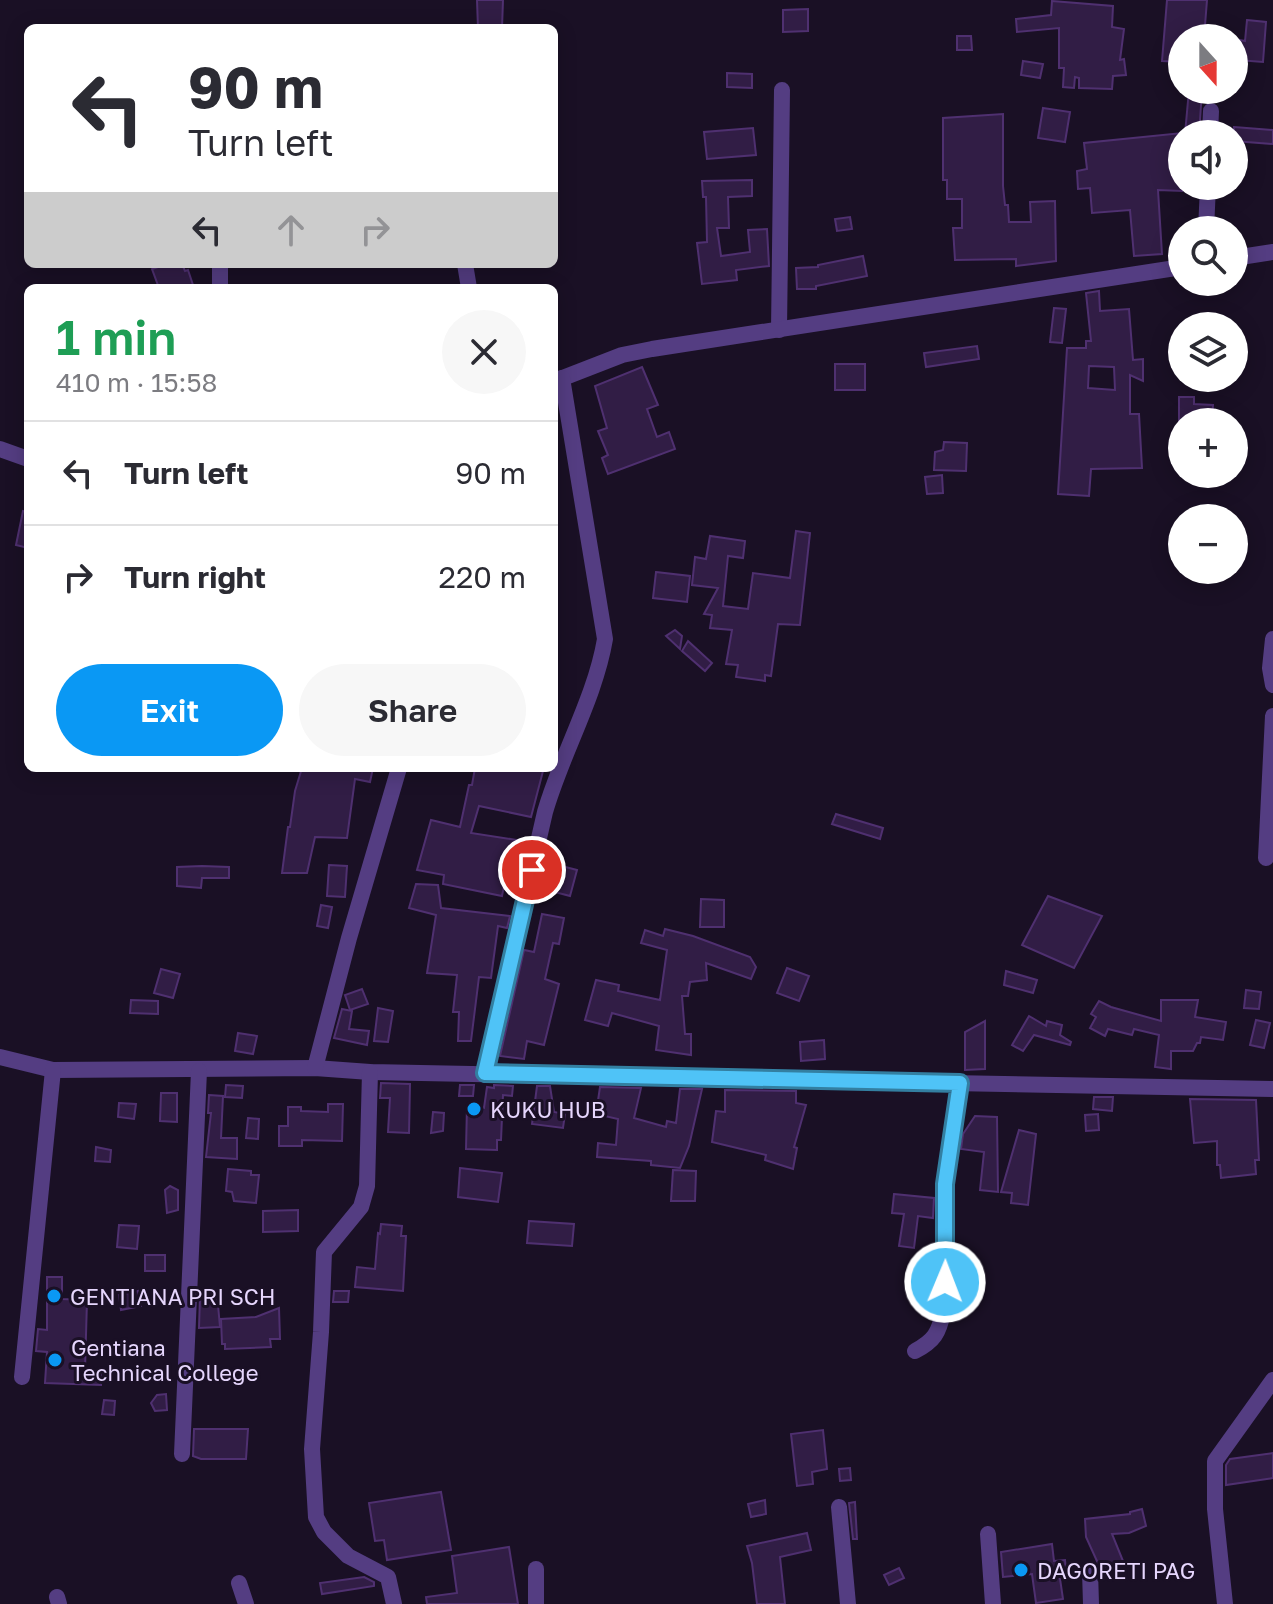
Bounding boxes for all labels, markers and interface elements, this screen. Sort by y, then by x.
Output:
north arrow [1168,24,1248,104]
map controls [1168,24,1248,584]
text: 90 m [188,53,323,120]
icon: left [56,56,160,160]
button: sound [1168,120,1248,200]
text: Turn left [188,121,334,164]
icon: left [185,208,229,252]
icon: ahead [269,208,313,252]
icon: right [353,208,397,252]
button: search [1168,216,1248,296]
text: 1 min [56,308,176,366]
button: close [442,310,526,394]
button: layers [1168,312,1248,392]
text: 410 m · 15:58 [56,367,217,398]
button: + [1168,408,1248,488]
icon: left [56,451,100,495]
text: Turn left [124,455,249,491]
text: 90 m [455,455,526,491]
button: − [1168,504,1248,584]
icon: right [56,555,100,599]
text: Turn right [124,559,266,595]
text: 220 m [439,559,526,595]
button: Exit [56,664,283,756]
button: Share [299,664,526,756]
pin [498,836,566,904]
icon: arrive [510,848,554,892]
place label: KUKU HUB [490,1096,606,1123]
marker: KUKU HUB [465,1100,483,1118]
position arrow [903,1240,987,1324]
place label: GENTIANA PRI SCH [70,1283,275,1310]
marker: GENTIANA PRI SCH [45,1287,63,1305]
place label: Gentiana Technical College [71,1334,258,1386]
marker: Gentiana Technical College [46,1351,64,1369]
place label: DAGORETI PAG [1037,1557,1195,1584]
marker: DAGORETI PAG [1012,1561,1030,1579]

